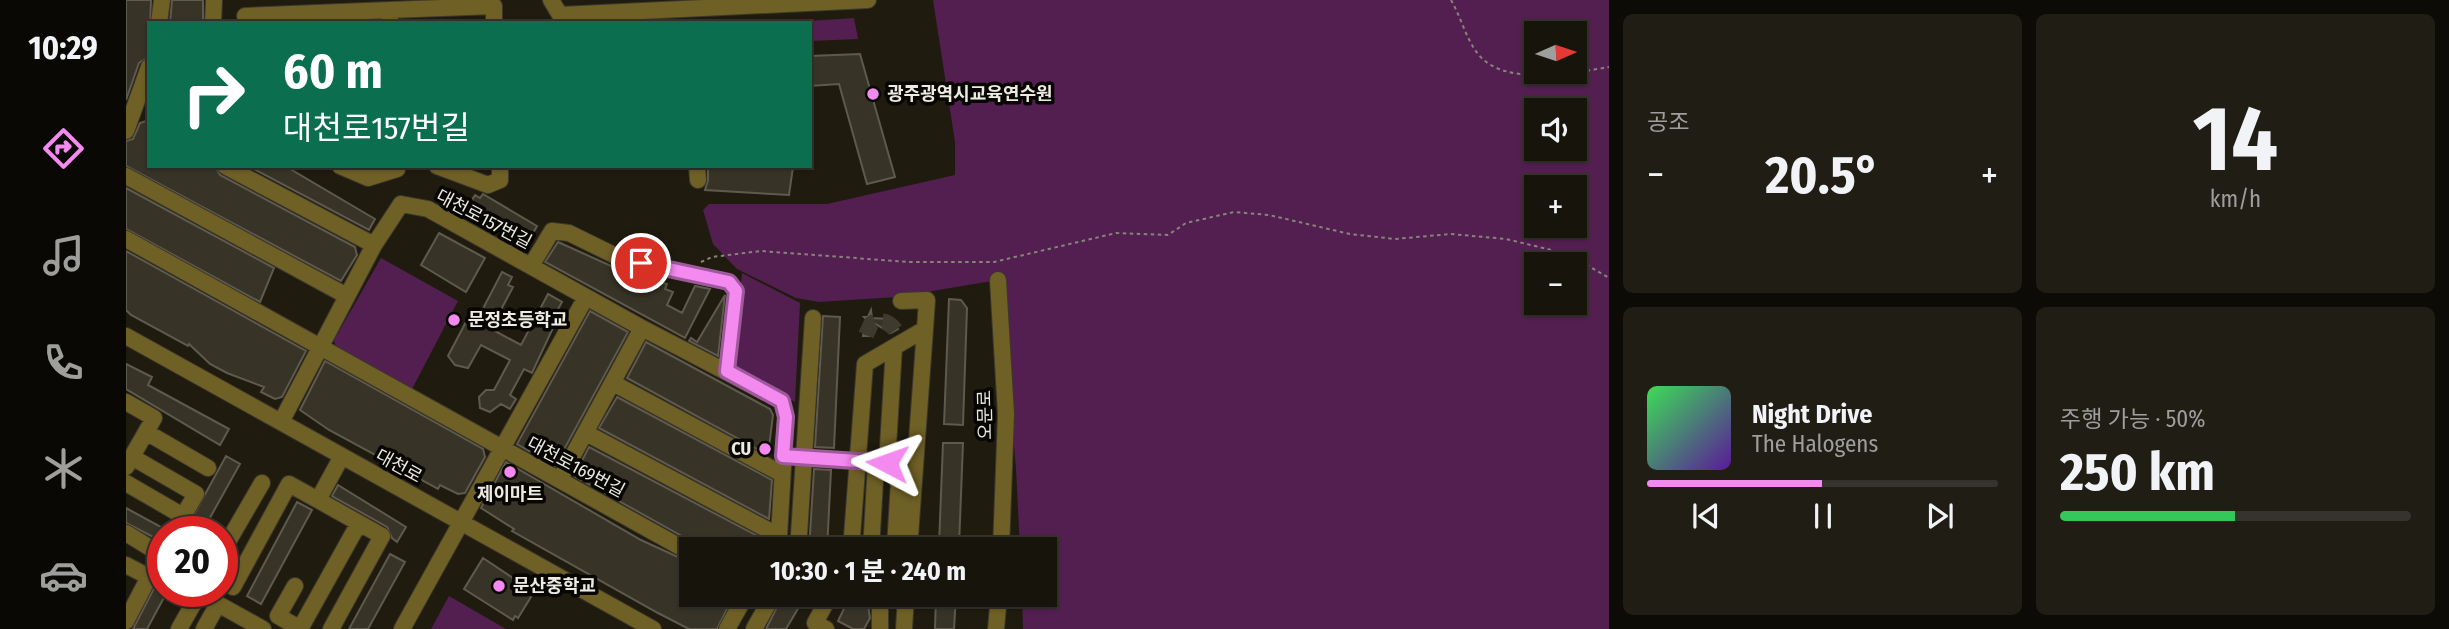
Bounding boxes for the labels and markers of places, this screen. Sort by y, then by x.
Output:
place label: 광주광역시교육연수원 [887,83,1053,105]
marker: 광주광역시교육연수원 [865,86,881,102]
pin [611,233,671,293]
place label: 문정초등학교 [468,309,567,331]
marker: 문정초등학교 [446,312,462,328]
place label: CU [731,438,751,460]
marker: CU [757,441,773,457]
marker: 제이마트 [502,464,518,480]
place label: 제이마트 [477,483,543,505]
place label: 문산중학교 [513,575,596,597]
marker: 문산중학교 [491,578,507,594]

